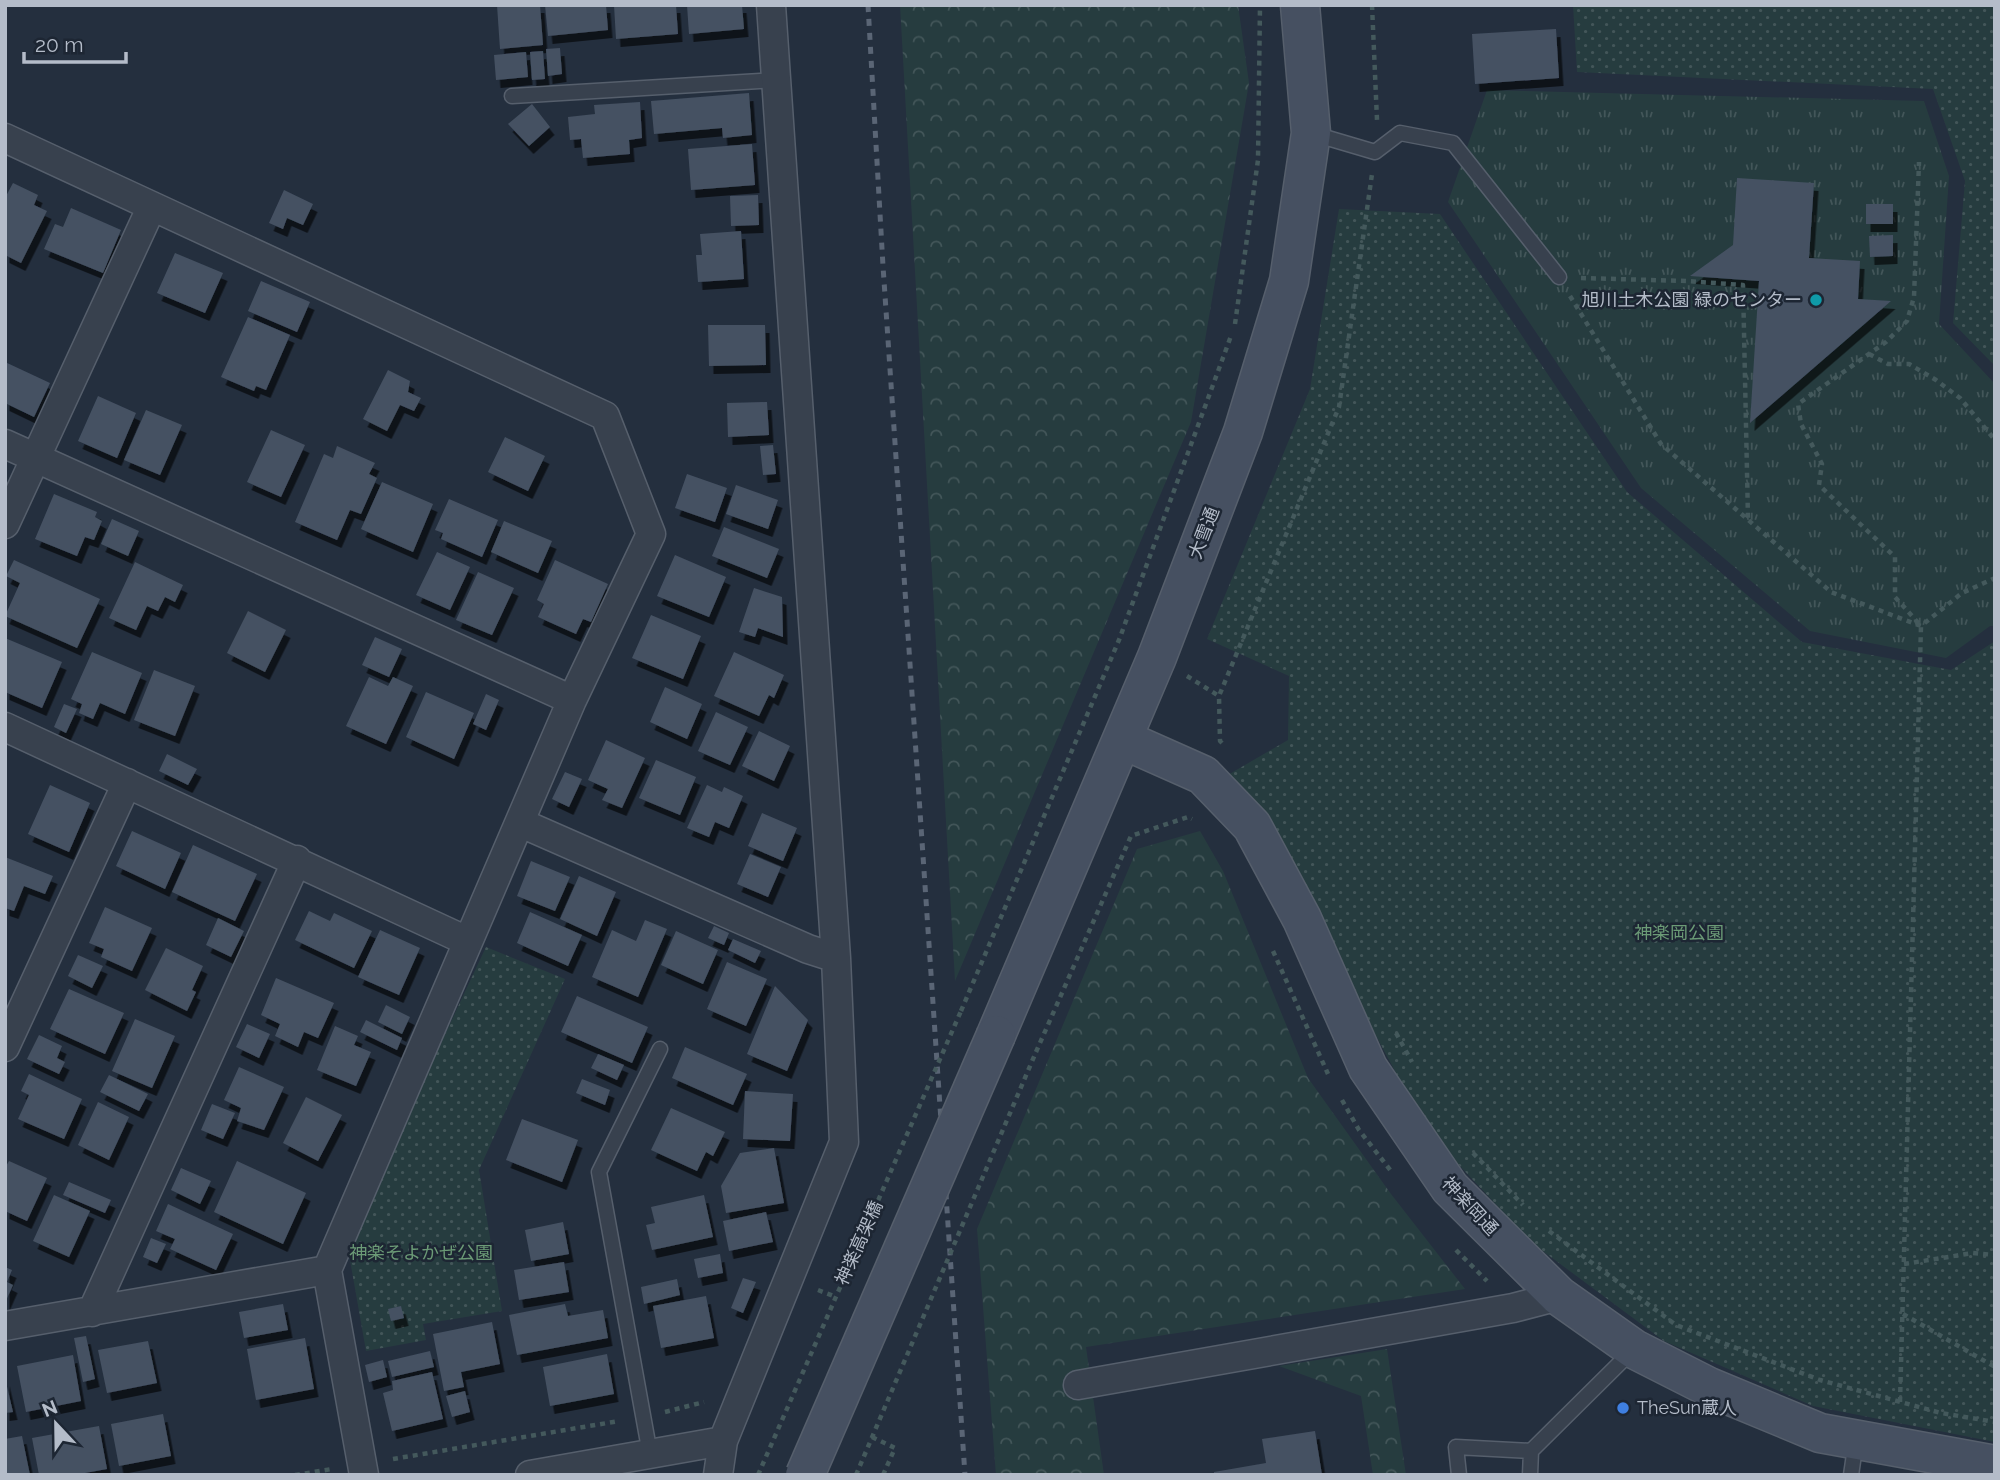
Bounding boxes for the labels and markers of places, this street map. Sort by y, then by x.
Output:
place label: 旭川土木公園 緑のセンター [1581,289,1802,310]
marker: 旭川土木公園 緑のセンター [1808,292,1824,308]
place label: TheSun蔵人 [1637,1397,1737,1418]
marker: TheSun蔵人 [1615,1400,1631,1416]

